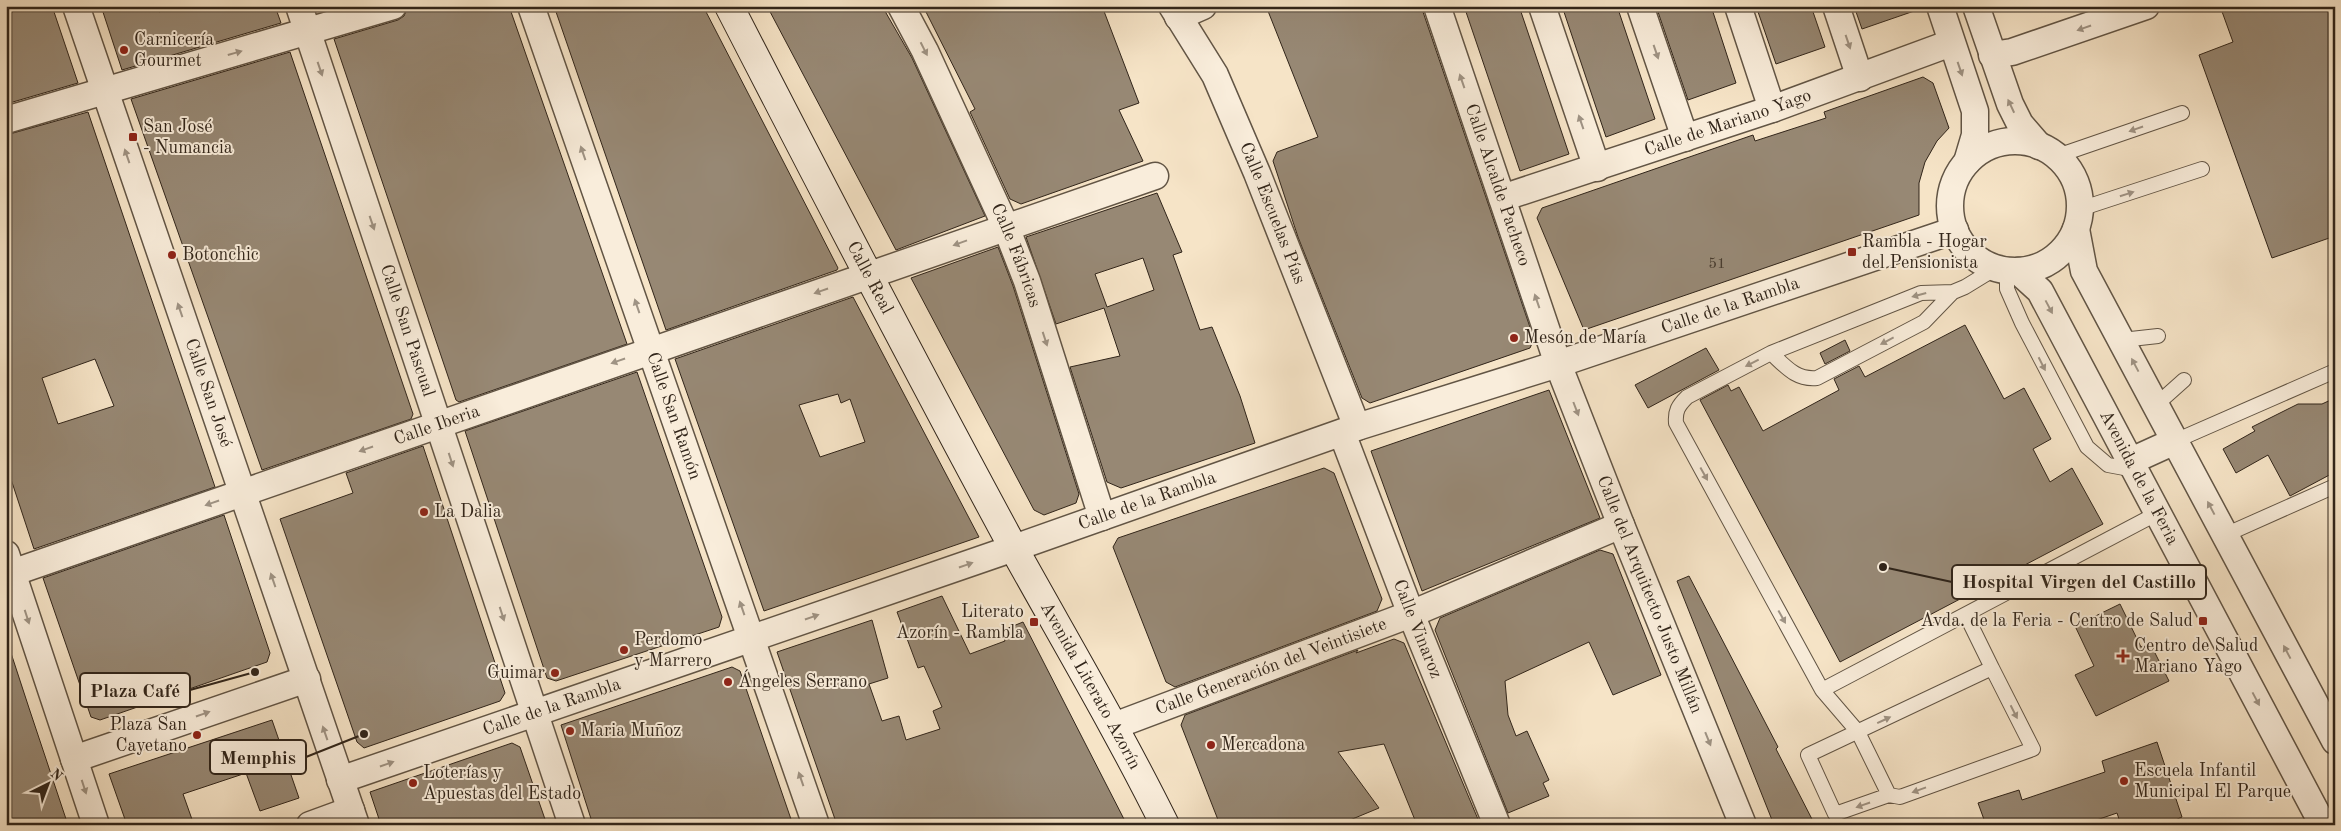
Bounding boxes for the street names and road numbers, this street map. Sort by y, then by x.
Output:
street label: Calle de Mariano Yago [1642,86,1814,159]
street label: Calle Alcalde Pacheco [1462,102,1533,269]
street label: Calle Escuelas Pías [1236,140,1309,287]
street label: Calle Fábricas [987,201,1044,310]
street label: Calle Real [843,239,896,317]
street label: Calle San Pascual [377,262,438,399]
street label: Calle de la Rambla [1659,274,1802,338]
street label: Calle San José [181,336,235,450]
street label: Calle San Ramón [643,350,704,482]
street label: Calle Iberia [391,402,482,449]
street label: Avenida de la Feria [2096,407,2182,548]
street label: Calle de la Rambla [1076,468,1218,534]
street label: Calle del Arquitecto Justo Millán [1594,473,1706,716]
street label: Calle Vinaroz [1390,577,1445,681]
street label: Avenida Literato Azorín [1037,599,1144,773]
street label: Calle Generación del Veintisiete [1153,615,1389,718]
street label: Calle de la Rambla [480,675,623,739]

